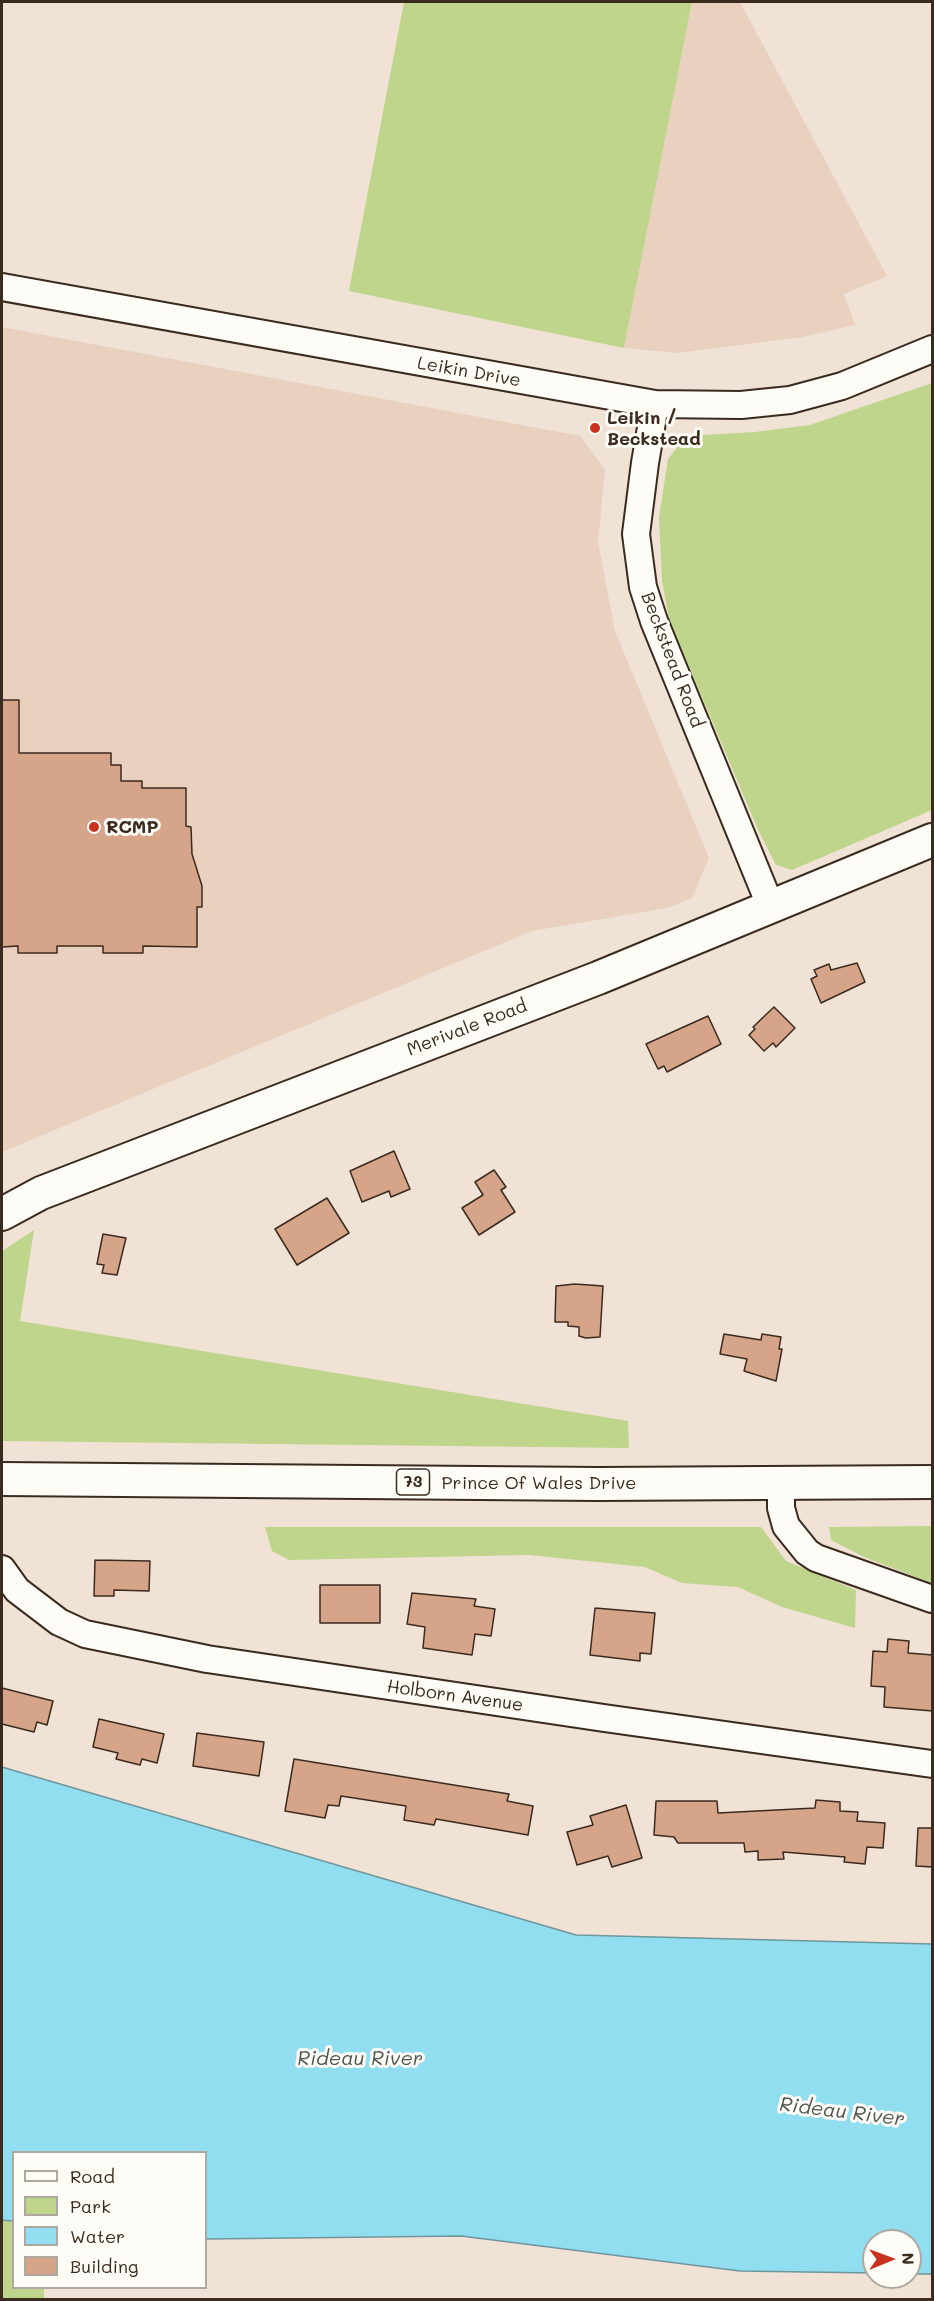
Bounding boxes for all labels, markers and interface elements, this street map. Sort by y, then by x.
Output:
street label: Leikin Drive [416,352,522,392]
place label: Leikin / Beckstead [607,407,701,450]
marker: Leikin / Beckstead [588,421,602,435]
street label: Beckstead Road [636,589,708,731]
place label: RCMP [106,816,159,838]
marker: RCMP [87,820,101,834]
street label: Merivale Road [404,995,530,1061]
road number: 73 [396,1469,430,1495]
street label: Prince Of Wales Drive [442,1472,636,1494]
street label: Holborn Avenue [386,1676,524,1716]
water label: Rideau River [297,2047,423,2071]
water label: Rideau River [778,2092,906,2132]
legend [12,2151,207,2289]
text: Road [70,2164,115,2188]
text: Park [70,2194,111,2218]
text: Water [70,2224,125,2248]
north arrow [862,2229,922,2289]
text: N [898,2252,919,2265]
text: Building [70,2254,138,2278]

